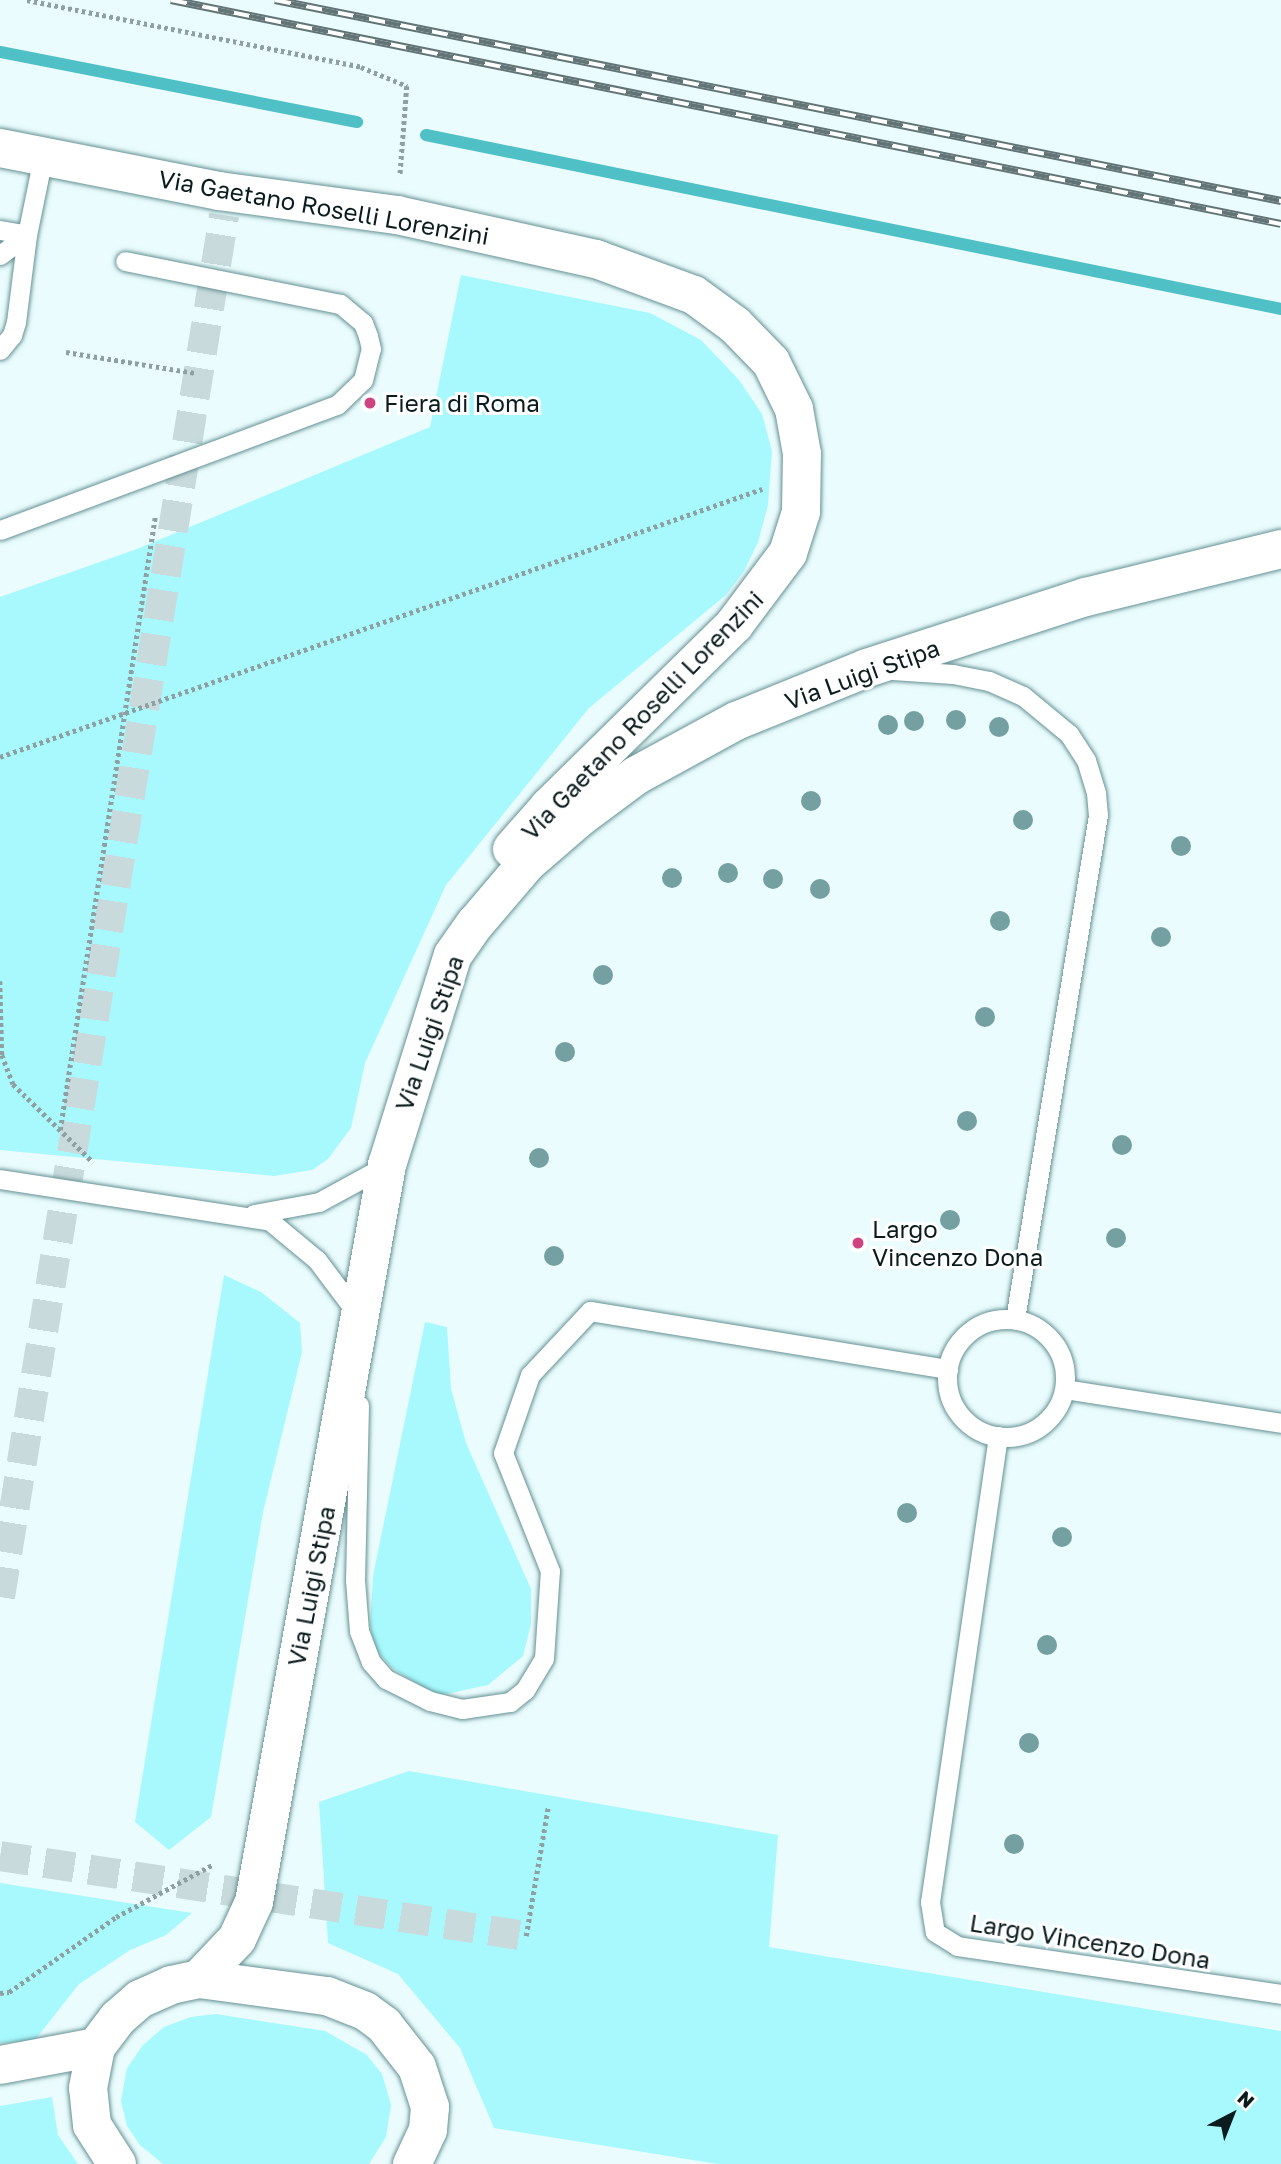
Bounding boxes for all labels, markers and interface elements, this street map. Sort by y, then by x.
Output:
street label: Via Gaetano Roselli Lorenzini [156,164,492,250]
place label: Fiera di Roma [384,389,540,417]
marker: Fiera di Roma [362,395,378,411]
street label: Via Gaetano Roselli Lorenzini [515,584,769,846]
street label: Via Luigi Stipa [781,633,943,715]
street label: Via Luigi Stipa [389,951,469,1115]
place label: Largo Vincenzo Dona [872,1215,1043,1271]
marker: Largo Vincenzo Dona [850,1235,866,1251]
street label: Via Luigi Stipa [281,1503,341,1669]
street label: Largo Vincenzo Dona [968,1908,1212,1974]
north arrow [1197,2080,1267,2150]
text: N [1233,2086,1259,2112]

